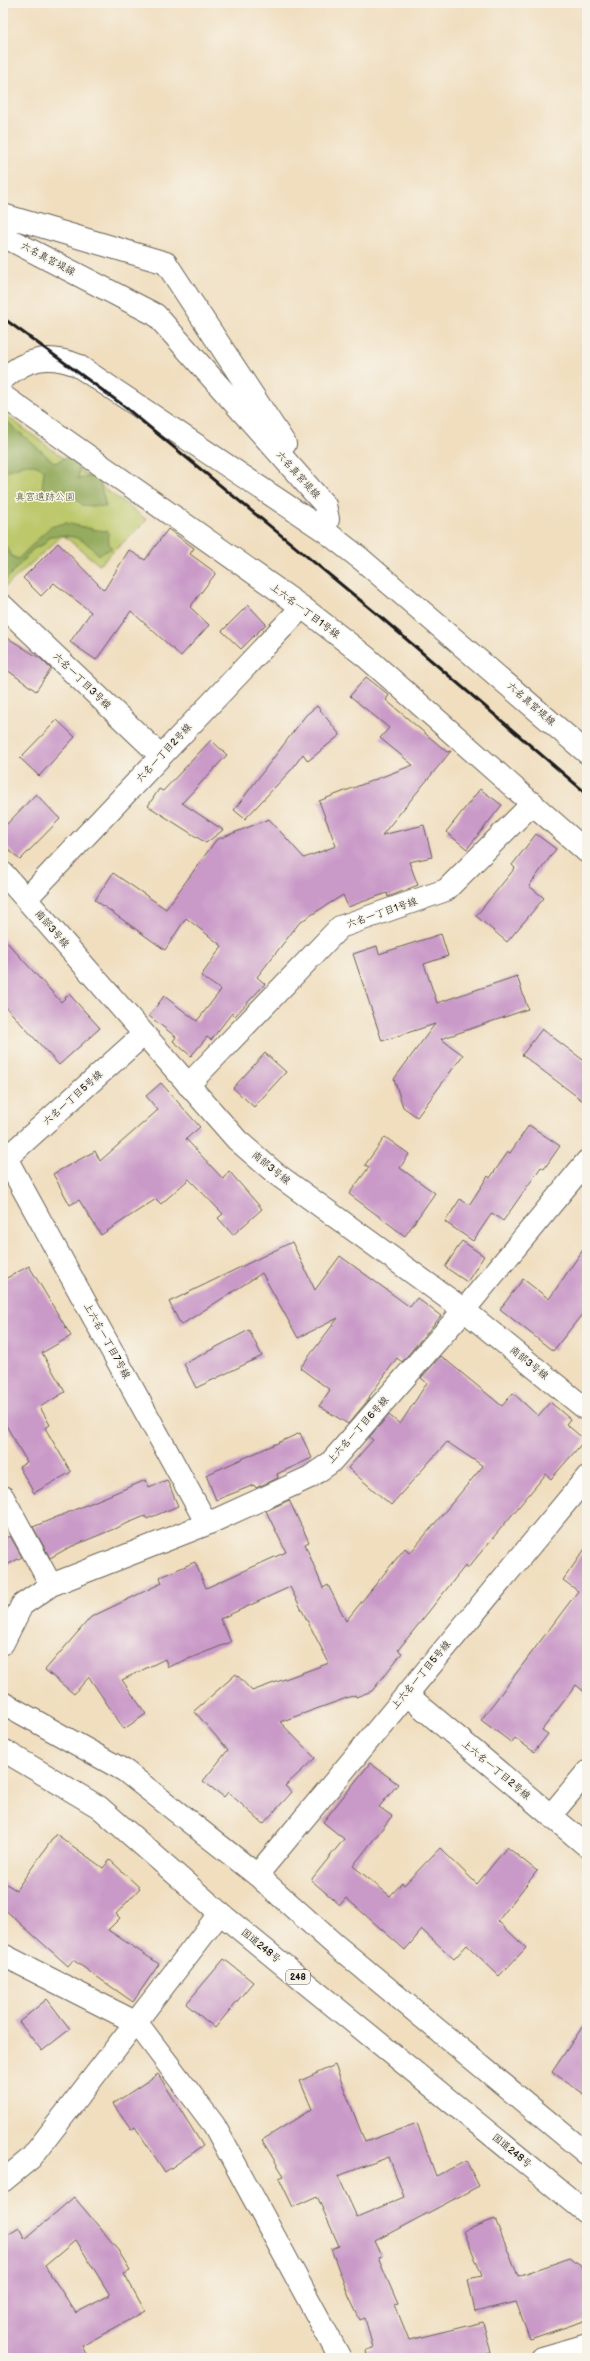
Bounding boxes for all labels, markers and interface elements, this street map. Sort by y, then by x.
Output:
street label: 六名真宮堤線 [19,240,77,278]
street label: 六名真宮堤線 [273,449,323,501]
park label: 真宮遺跡公園 [15,491,75,503]
street label: 上六名一丁目1号線 [268,581,342,641]
street label: 六名一丁目3号線 [50,650,114,712]
street label: 六名真宮堤線 [504,680,558,728]
street label: 六名一丁目2号線 [134,721,194,785]
street label: 六名一丁目1号線 [345,895,419,931]
street label: 南部3号線 [32,908,72,950]
street label: 六名一丁目5号線 [41,1068,105,1128]
street label: 南部3号線 [249,1149,293,1187]
street label: 上六名一丁目7号線 [81,1301,133,1381]
street label: 南部3号線 [507,1344,551,1382]
street label: 上六名一丁目6号線 [325,1394,391,1466]
street label: 上六名一丁目5号線 [389,1638,453,1712]
street label: 上六名一丁目2号線 [459,1738,533,1802]
street label: 国道248号 [239,1926,283,1966]
road number: 248 [286,1970,310,1984]
street label: 国道248号 [490,2131,534,2171]

